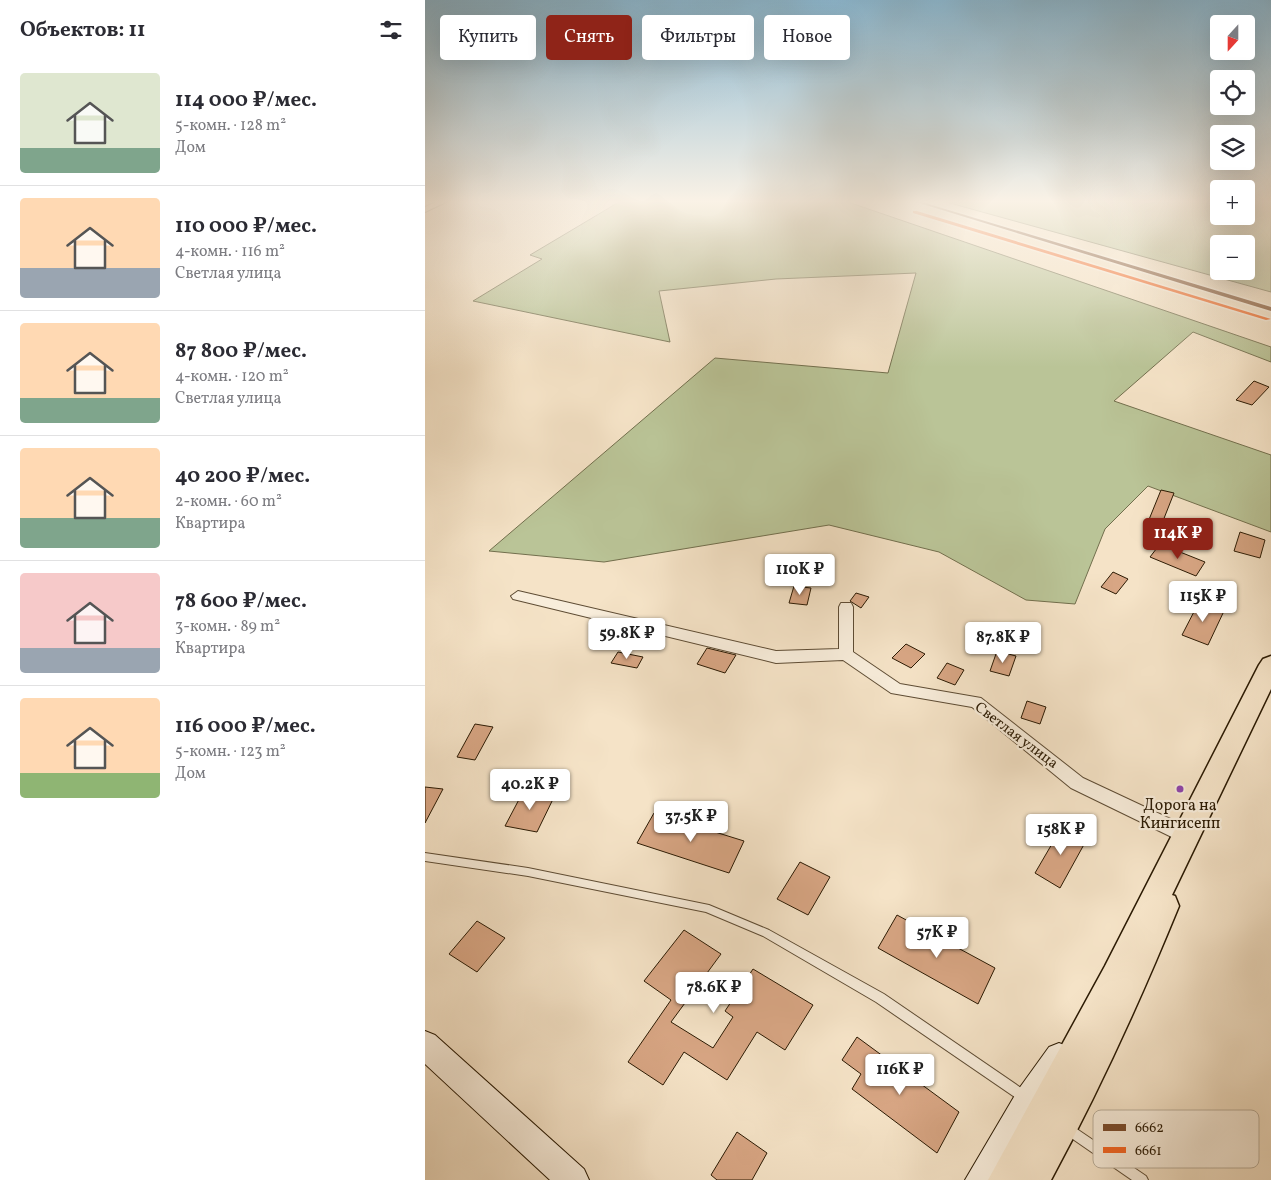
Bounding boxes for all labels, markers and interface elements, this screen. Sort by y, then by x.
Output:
chip: Купить [440,15,536,60]
chip: Снять [546,15,632,60]
chip: Фильтры [642,15,754,60]
chip: Новое [764,15,850,60]
north arrow [1210,15,1255,60]
map controls [1210,15,1255,280]
text: Объектов: 11 [20,16,146,45]
icon: filters [377,16,405,44]
button: locate [1210,70,1255,115]
text: 114 000 ₽/мес. [175,86,317,115]
icon: home [60,93,120,153]
text: 5-комн. · 128 m² [175,115,286,137]
button: layers [1210,125,1255,170]
text: Дом [175,137,206,159]
button: + [1210,180,1255,225]
text: 110 000 ₽/мес. [175,212,317,241]
icon: home [60,218,120,278]
button: − [1210,235,1255,280]
text: 4-комн. · 116 m² [175,241,285,263]
text: Светлая улица [175,263,281,285]
text: 87 800 ₽/мес. [175,337,307,366]
icon: home [60,343,120,403]
text: 4-комн. · 120 m² [175,366,289,388]
text: Светлая улица [175,388,281,410]
text: 40 200 ₽/мес. [175,462,310,491]
icon: home [60,468,120,528]
text: 2-комн. · 60 m² [175,491,282,513]
text: Квартира [175,513,245,535]
pin: 114K ₽ [1137,518,1219,560]
text: 114K ₽ [1154,523,1202,545]
pin: 110K ₽ [759,554,841,596]
text: 110K ₽ [776,559,824,581]
pin: 115K ₽ [1162,580,1244,623]
text: 115K ₽ [1180,586,1226,608]
text: 78 600 ₽/мес. [175,587,307,616]
icon: home [60,593,120,653]
text: 3-комн. · 89 m² [175,616,280,638]
pin: 59.8K ₽ [581,618,673,660]
pin: 87.8K ₽ [957,622,1049,664]
text: 59.8K ₽ [599,623,655,645]
text: 87.8K ₽ [976,627,1030,649]
text: Квартира [175,638,245,660]
street label: Светлая улица [970,698,1062,774]
text: 116 000 ₽/мес. [175,712,316,741]
icon: home [60,718,120,778]
text: 5-комн. · 123 m² [175,741,286,763]
text: Дом [175,763,206,785]
pin: 40.2K ₽ [484,768,576,811]
text: 40.2K ₽ [501,774,559,796]
marker: Дорога на Кингисепп [1175,784,1185,794]
place label: Дорога на Кингисепп [1140,795,1220,835]
pin: 37.5K ₽ [645,800,737,843]
text: 37.5K ₽ [665,806,717,828]
pin: 158K ₽ [1020,814,1102,856]
text: 158K ₽ [1037,819,1085,841]
pin: 57K ₽ [902,916,972,959]
text: 57K ₽ [916,922,958,944]
pin: 78.6K ₽ [668,972,760,1014]
text: 78.6K ₽ [687,977,741,999]
pin: 116K ₽ [859,1054,941,1096]
text: 116K ₽ [876,1059,924,1081]
legend [1093,1110,1259,1168]
text: 6662 [1135,1119,1164,1138]
text: 6661 [1135,1142,1162,1161]

